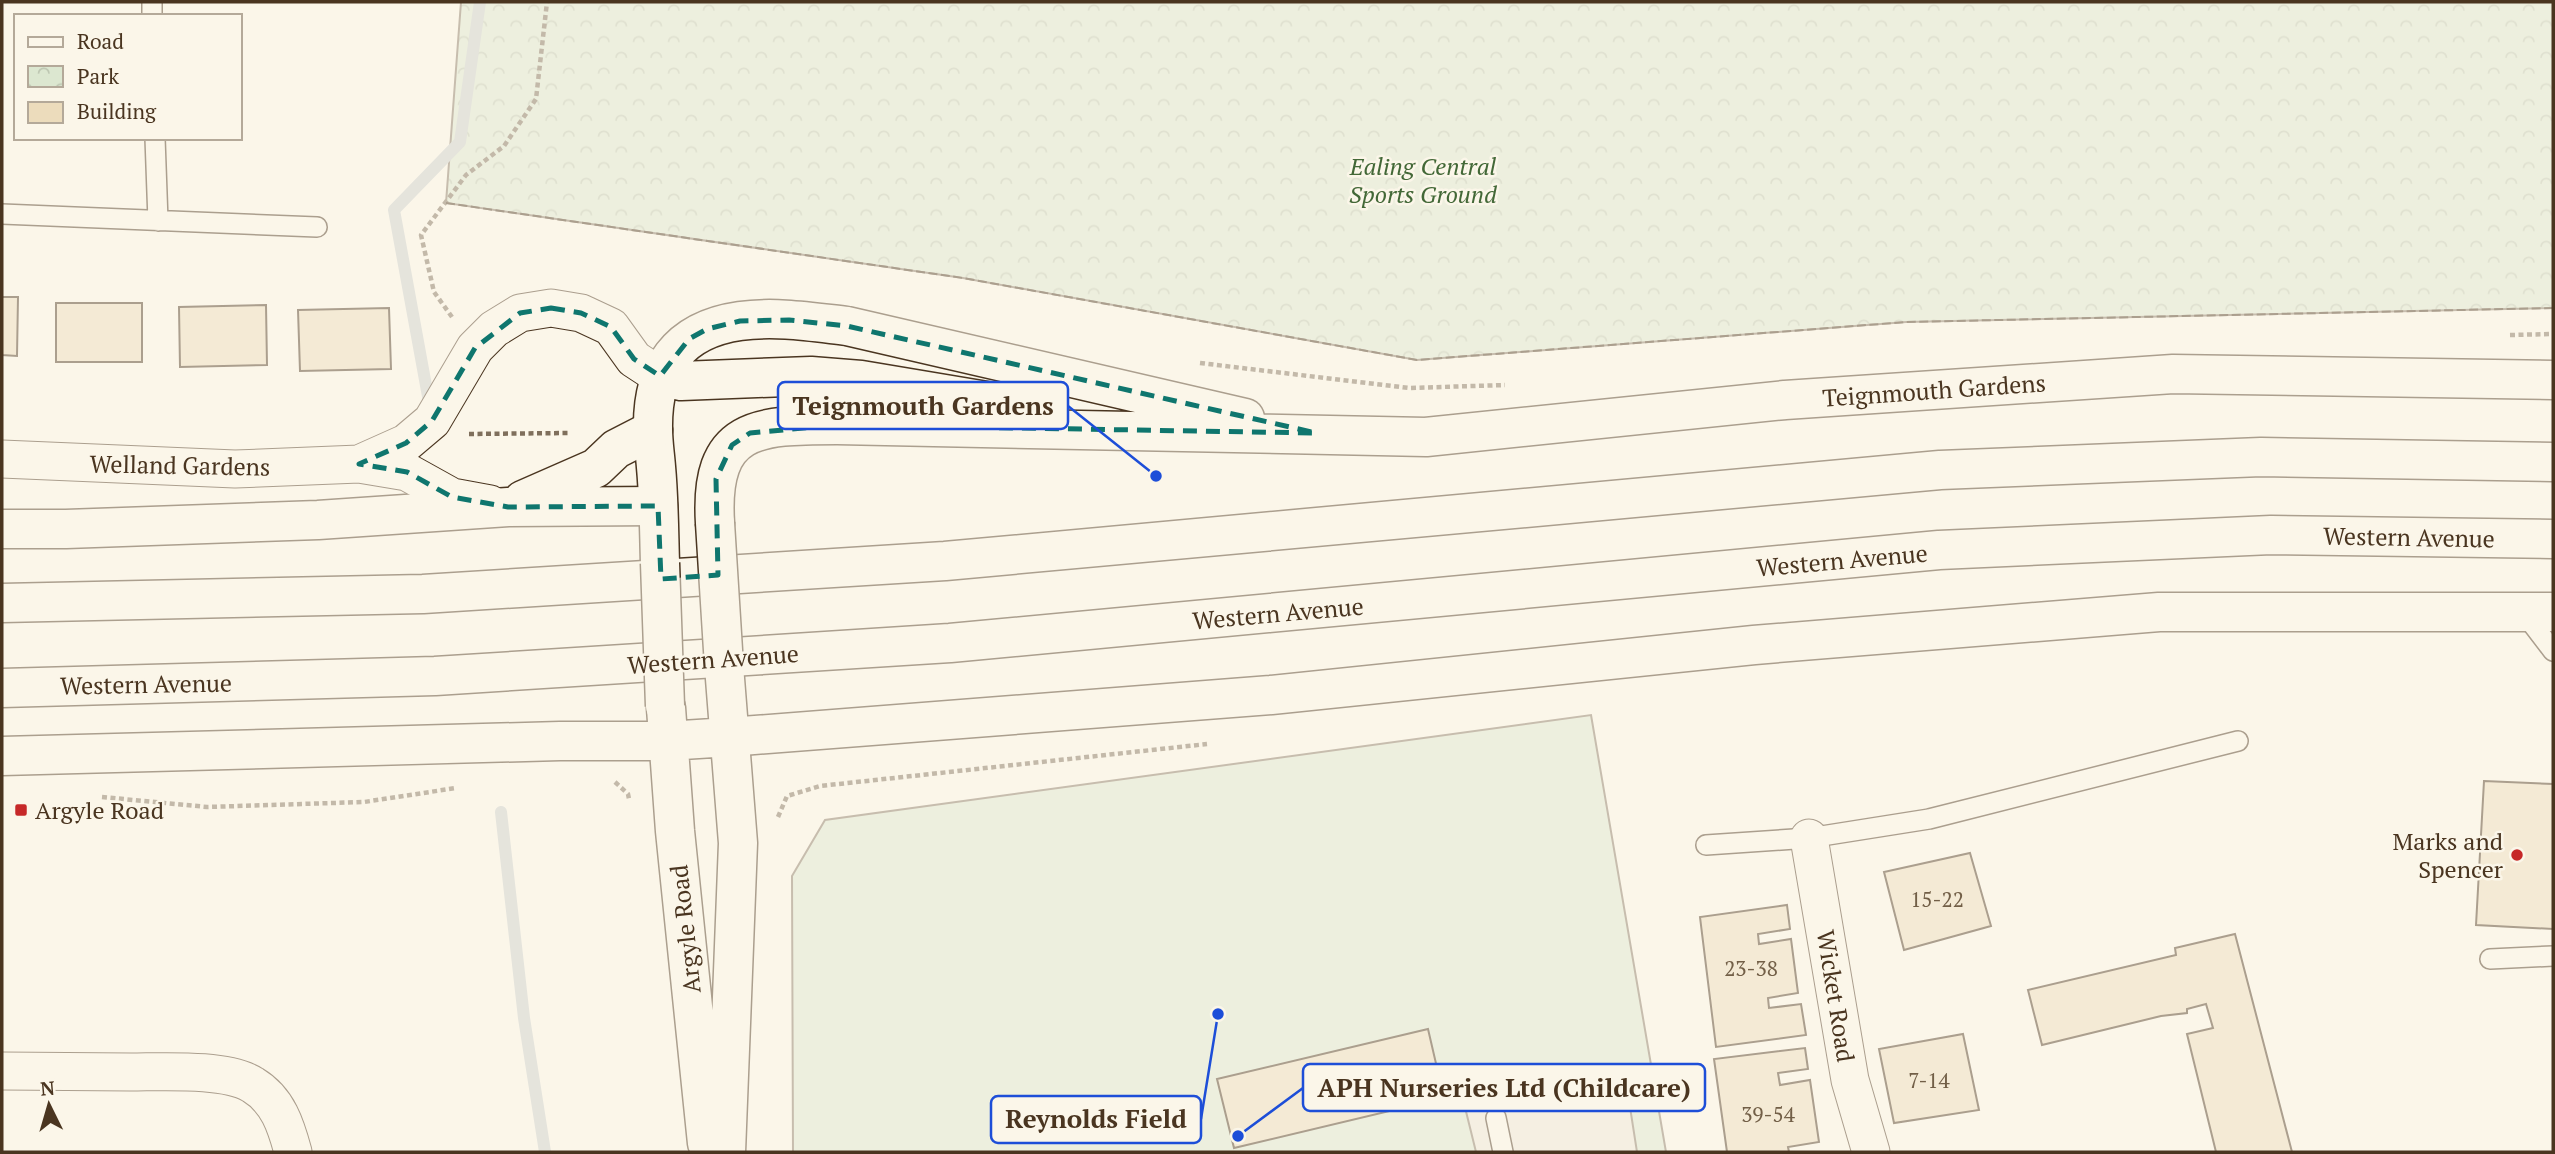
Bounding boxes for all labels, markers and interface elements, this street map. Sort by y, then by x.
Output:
legend [14,14,242,140]
text: Road [77,27,124,55]
text: Park [77,62,119,90]
text: Building [77,97,157,125]
park label: Ealing Central Sports Ground [1349,150,1498,210]
street label: Teignmouth Gardens [1821,366,2047,414]
callout: Teignmouth Gardens [778,382,1068,429]
text: Teignmouth Gardens [792,388,1054,422]
street label: Welland Gardens [89,447,271,483]
street label: Western Avenue [2323,520,2495,554]
street label: Western Avenue [1755,537,1929,583]
street label: Western Avenue [1191,590,1365,636]
street label: Western Avenue [626,637,800,681]
street label: Western Avenue [60,667,232,701]
place label: Argyle Road [35,794,164,826]
marker: Argyle Road [13,802,29,818]
place label: Marks and Spencer [2393,825,2504,885]
marker: Marks and Spencer [2509,847,2525,863]
street label: Argyle Road [662,863,708,995]
house number: 15-22 [1910,885,1964,913]
street label: Wicket Road [1810,928,1862,1064]
house number: 23-38 [1724,954,1778,982]
callout: APH Nurseries Ltd (Childcare) [1303,1064,1705,1111]
house number: 7-14 [1908,1066,1951,1094]
north arrow [14,1070,84,1140]
text: APH Nurseries Ltd (Childcare) [1317,1070,1691,1104]
text: N [39,1074,56,1101]
callout: Reynolds Field [991,1096,1201,1143]
house number: 39-54 [1741,1100,1796,1128]
text: Reynolds Field [1005,1101,1187,1135]

